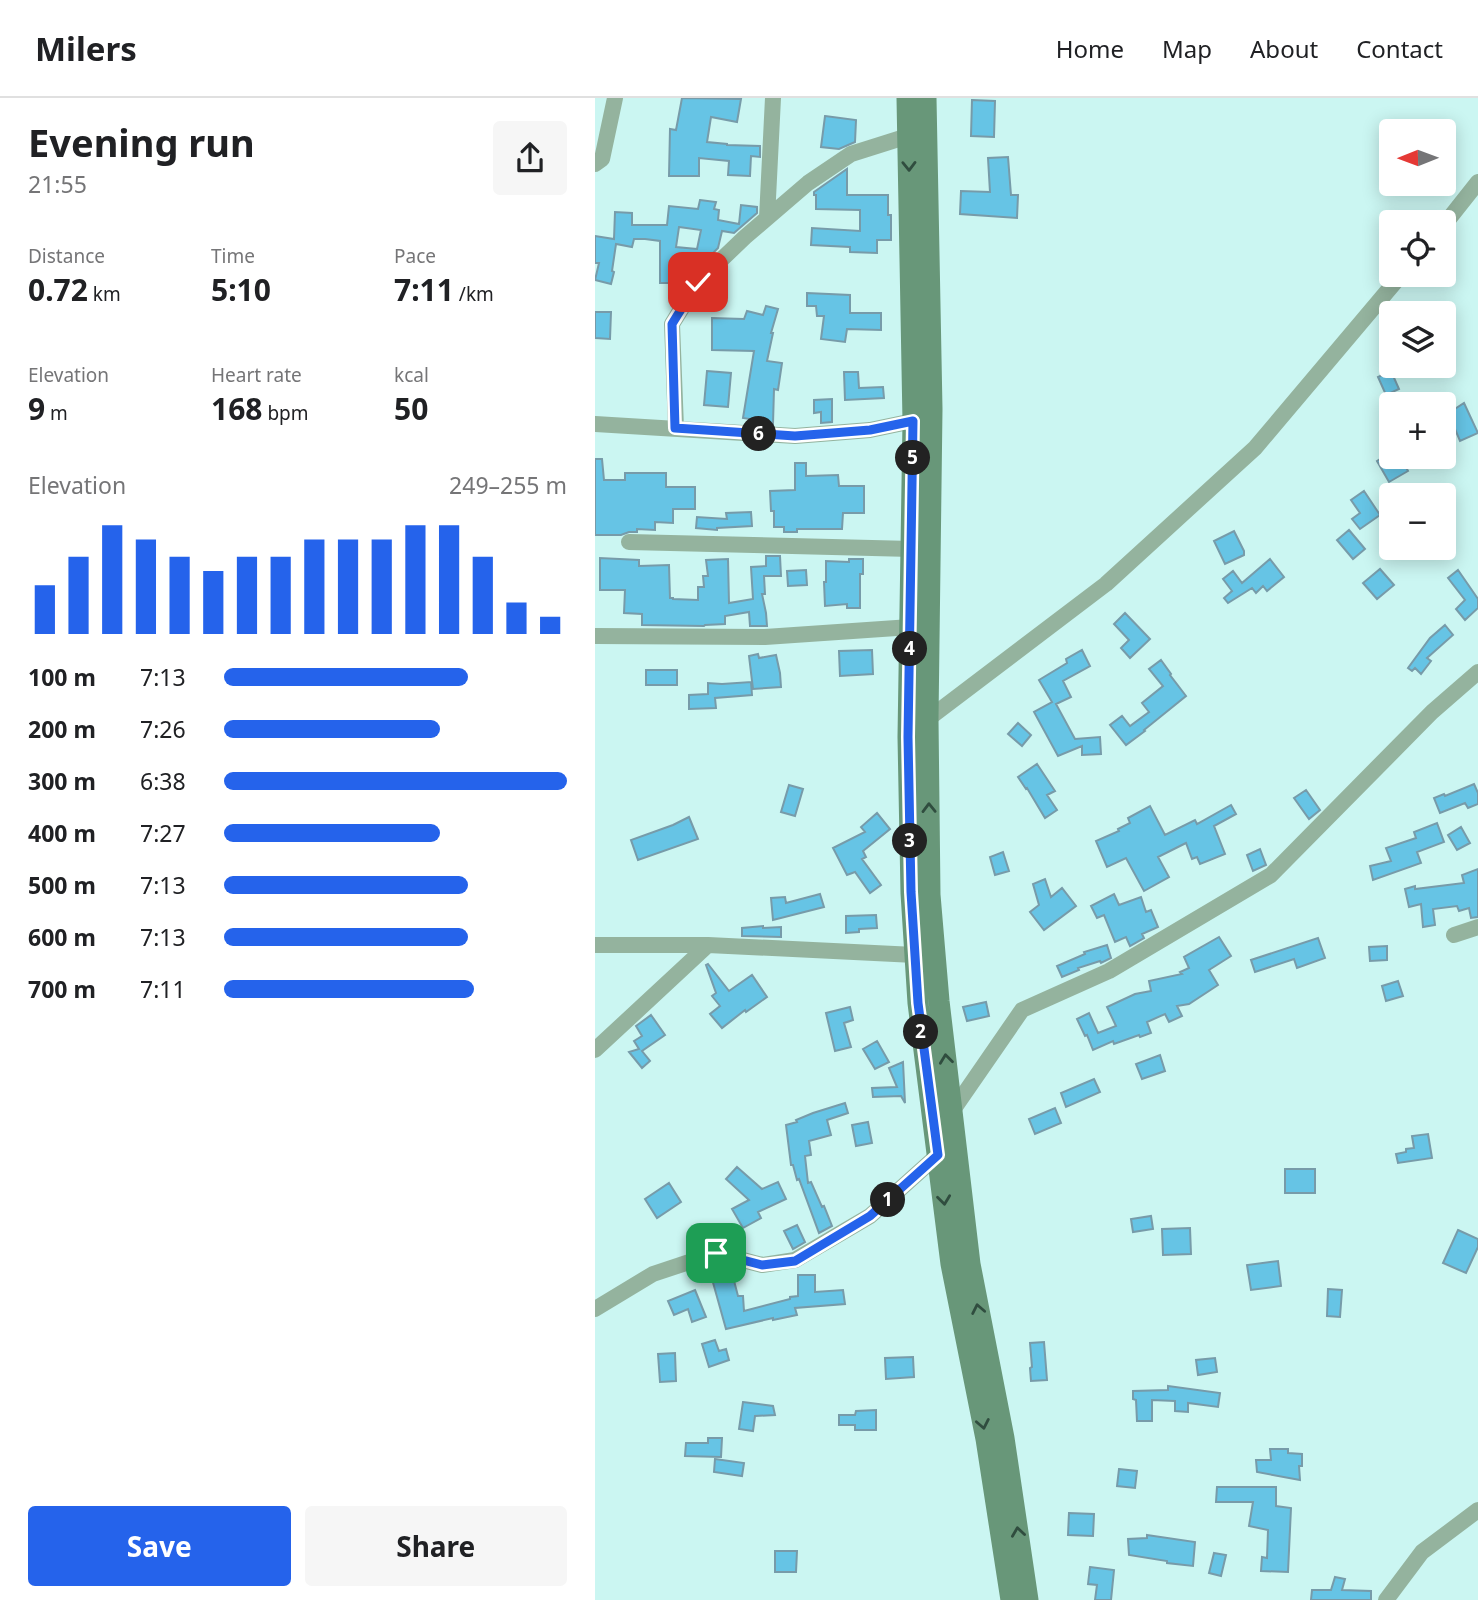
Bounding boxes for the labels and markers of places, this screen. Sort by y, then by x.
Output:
pin [668,252,728,312]
pin: 6 [741,416,777,452]
pin: 5 [895,440,931,476]
pin: 4 [893,632,927,666]
pin: 3 [893,824,927,858]
pin: 2 [903,1014,939,1049]
pin: 1 [871,1182,905,1218]
pin [686,1223,746,1283]

